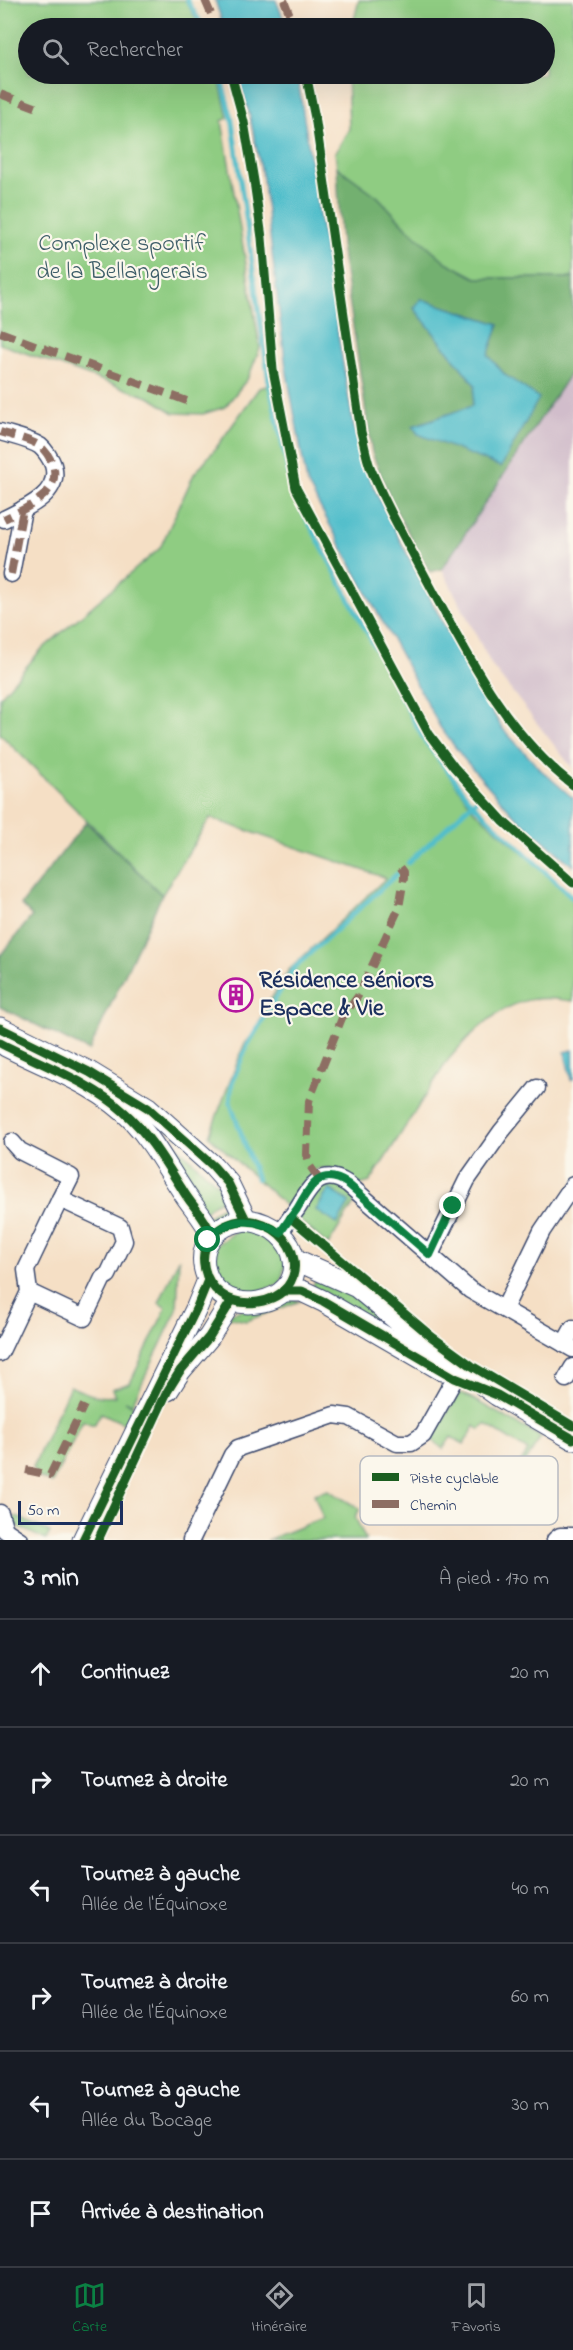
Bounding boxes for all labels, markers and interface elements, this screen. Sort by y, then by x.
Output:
search box [18,18,555,84]
icon: search [39,35,72,68]
text: Rechercher [87,35,183,67]
park label: Complexe sportif de la Bellangerais [36,227,208,290]
place label: Résidence séniors Espace & Vie [259,964,434,1027]
building icon: Résidence séniors Espace & Vie [218,977,254,1013]
route end [439,1192,465,1218]
route start [194,1226,220,1252]
legend [360,1456,558,1525]
text: Piste cyclable [410,1467,499,1491]
text: Chemin [410,1494,457,1518]
scale bar [18,1498,123,1526]
text: 50 m [27,1499,59,1523]
text: 3 min [24,1560,79,1598]
text: À pied · 170 m [439,1565,549,1594]
icon: ahead [24,1657,57,1690]
text: Continuez [81,1657,169,1689]
text: 20 m [510,1659,549,1688]
icon: right [24,1765,57,1798]
text: Tournez à droite [81,1765,227,1797]
text: 20 m [510,1767,549,1796]
text: Tournez à gauche [81,1859,240,1891]
icon: left [24,1873,57,1906]
text: 40 m [512,1875,549,1904]
text: Allée de l'Équinoxe [81,1891,227,1920]
text: Tournez à droite [81,1967,227,1999]
icon: right [24,1981,57,2014]
text: 60 m [511,1983,549,2012]
text: Allée de l'Équinoxe [81,1999,227,2028]
text: Tournez à gauche [81,2075,240,2107]
icon: left [24,2089,57,2122]
text: 30 m [512,2091,549,2120]
text: Allée du Bocage [81,2107,212,2136]
icon: arrive [24,2197,57,2230]
text: Arrivée à destination [81,2197,264,2229]
tab: Carte [72,2279,107,2339]
tab: Itinéraire [251,2279,307,2339]
tab: Favoris [451,2279,501,2339]

